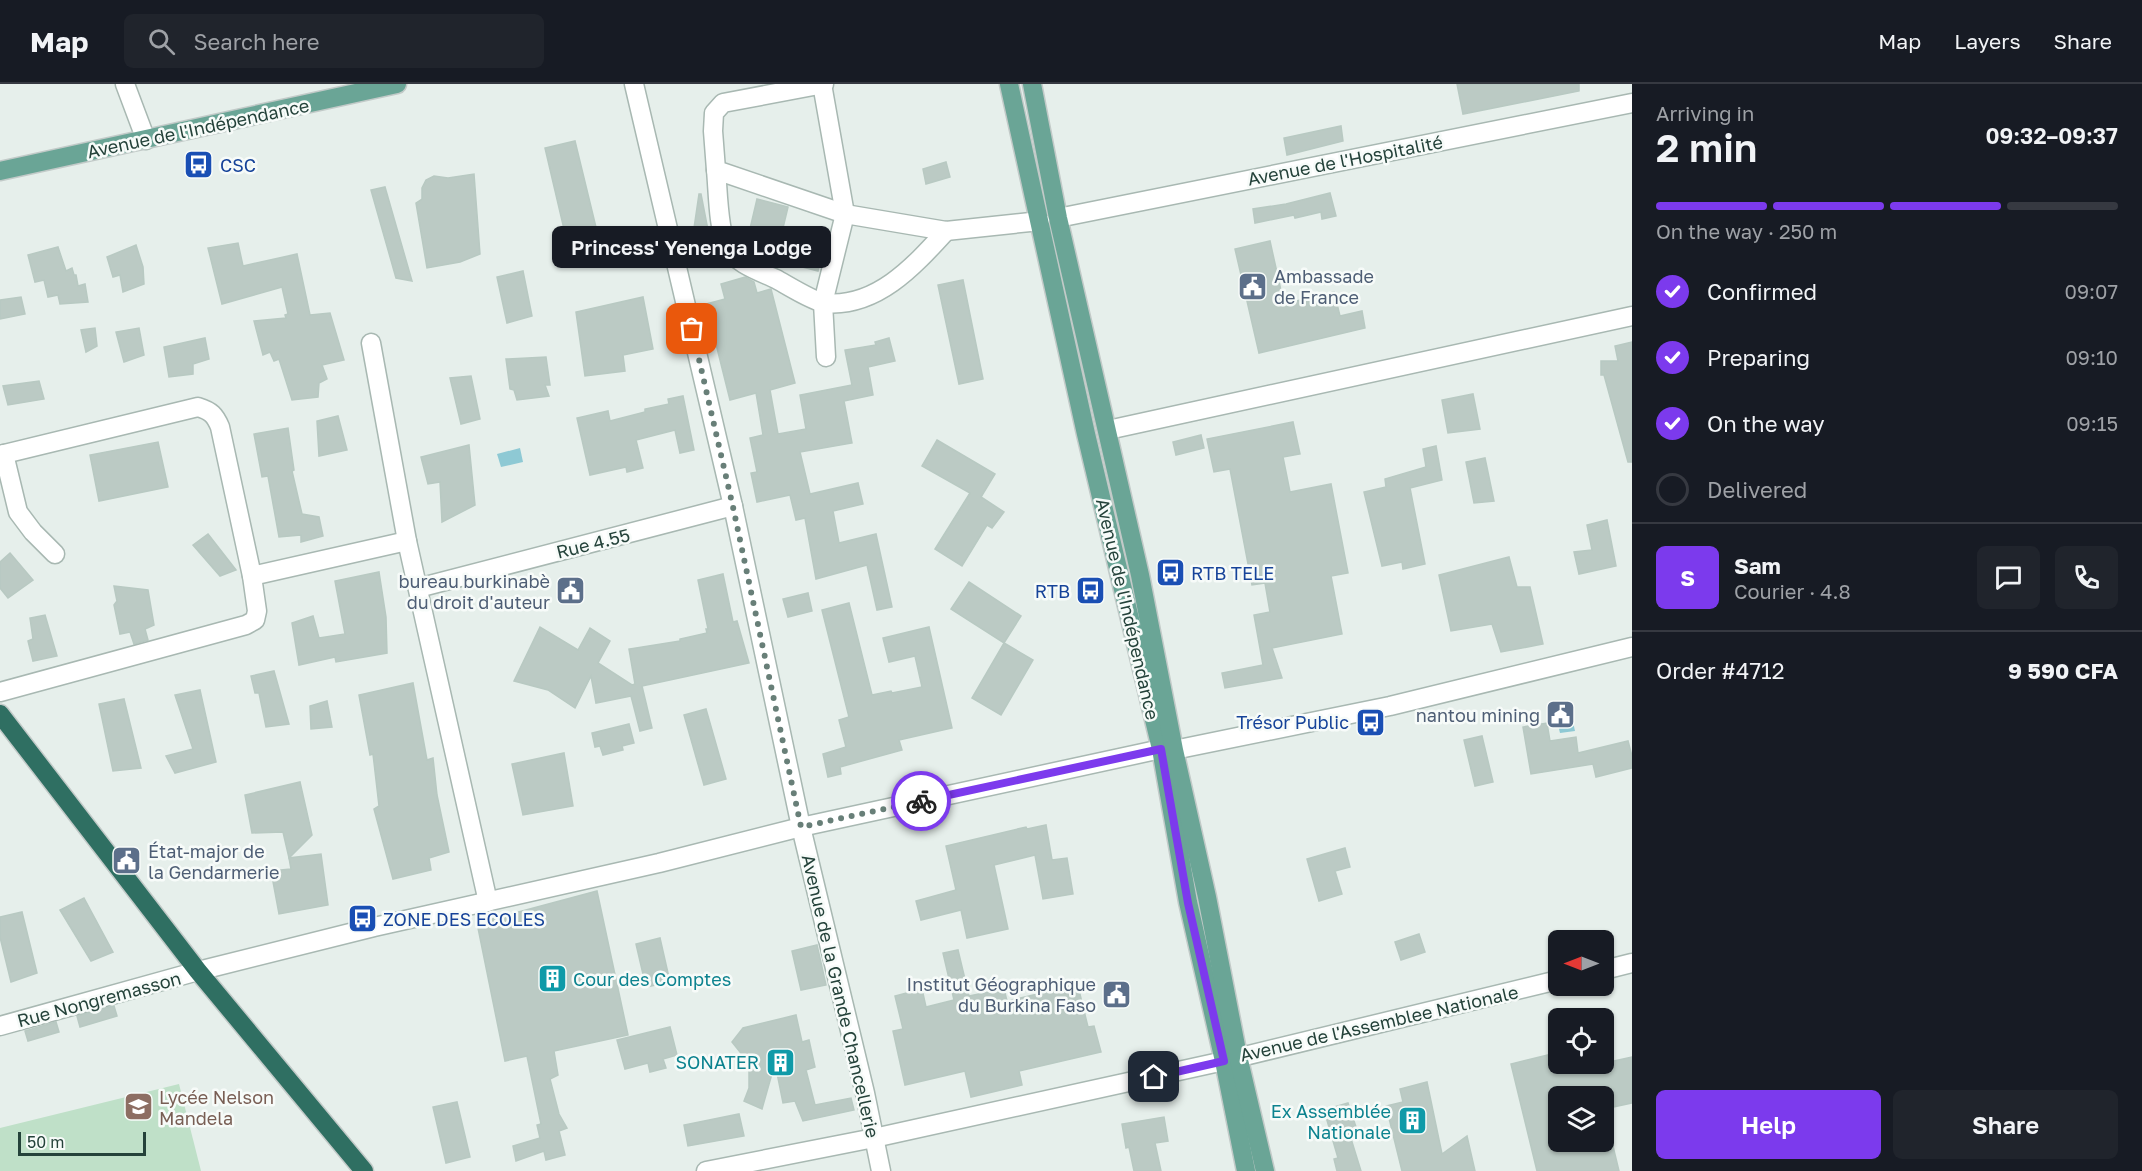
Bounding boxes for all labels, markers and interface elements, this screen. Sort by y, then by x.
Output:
search box [124,14,544,68]
text: Map [30,25,88,58]
icon: search [145,25,178,58]
text: Search here [193,28,319,55]
text: Map [1878,28,1921,54]
text: Layers [1954,28,2021,54]
text: Share [2054,28,2112,54]
street label: Avenue de l'Indépendance [85,94,311,162]
text: Arriving in [1656,101,1754,125]
text: 09:32–09:37 [1985,122,2118,149]
text: 2 min [1656,124,1757,171]
street label: Avenue de l'Hospitalité [1245,130,1445,190]
bus stop icon: CSC [183,149,215,181]
place label: CSC [220,154,256,176]
text: On the way · 250 m [1656,219,1837,243]
callout: Princess' Yenenga Lodge [552,227,831,269]
text: Princess' Yenenga Lodge [571,235,812,259]
place label: Ambassade de France [1274,265,1374,308]
public building icon: Ambassade de France [1237,270,1269,302]
icon: check [1656,275,1689,308]
text: Confirmed [1707,278,1817,305]
text: 09:07 [2065,279,2118,303]
pin [666,303,717,354]
icon: bag [675,312,708,345]
icon: check [1656,341,1689,374]
text: Preparing [1707,344,1810,371]
text: 09:10 [2065,345,2118,369]
icon: check [1656,407,1689,440]
text: On the way [1707,410,1825,437]
text: 09:15 [2066,411,2118,435]
text: Delivered [1707,476,1807,503]
street label: Avenue de l'Indépendance [1092,496,1164,722]
street label: Rue 4.55 [554,523,632,563]
button: chat [1977,546,2040,609]
button: phone [2055,546,2118,609]
text: Sam [1734,552,1781,579]
bus stop icon: RTB TELE [1154,557,1186,589]
place label: RTB TELE [1191,562,1274,584]
text: S [1680,564,1695,591]
place label: bureau burkinabè du droit d'auteur [398,570,550,613]
public building icon: bureau burkinabè du droit d'auteur [555,575,587,607]
bus stop icon: RTB [1075,575,1107,607]
text: Courier · 4.8 [1734,579,1851,603]
place label: RTB [1035,580,1070,602]
text: Order #4712 [1656,657,1784,684]
text: 9 590 CFA [2008,657,2118,684]
public building icon: nantou mining [1545,699,1577,731]
place label: nantou mining [1416,704,1540,726]
bus stop icon: Trésor Public [1354,706,1386,738]
place label: Trésor Public [1236,711,1349,733]
courier [891,771,951,831]
icon: bike [905,785,938,818]
place label: État-major de la Gendarmerie [148,840,280,883]
public building icon: État-major de la Gendarmerie [111,845,143,877]
street label: Avenue de la Grande Chancellerie [798,852,884,1140]
bus stop icon: ZONE DES ECOLES [346,903,378,935]
place label: ZONE DES ECOLES [383,908,545,930]
north arrow [1548,930,1614,996]
map controls [1548,930,1614,1152]
building icon: Cour des Comptes [536,963,568,995]
street label: Rue Nongremasson [15,967,183,1031]
place label: Cour des Comptes [573,968,731,990]
place label: Institut Géographique du Burkina Faso [907,973,1096,1016]
public building icon: Institut Géographique du Burkina Faso [1101,978,1133,1010]
street label: Avenue de l'Assemblee Nationale [1238,980,1520,1066]
button: locate [1548,1008,1614,1074]
building icon: SONATER [764,1046,796,1078]
place label: SONATER [675,1051,759,1073]
pin [1128,1051,1179,1102]
icon: home [1137,1060,1170,1093]
place label: Lycée Nelson Mandela [159,1086,274,1129]
button: layers [1548,1086,1614,1152]
button: Help [1656,1090,1881,1159]
button: Share [1893,1090,2118,1159]
school or university icon: Lycée Nelson Mandela [122,1091,154,1123]
place label: Ex Assemblée Nationale [1271,1100,1391,1143]
building icon: Ex Assemblée Nationale [1396,1105,1428,1137]
scale bar [18,1129,146,1156]
text: 50 m [27,1132,64,1152]

